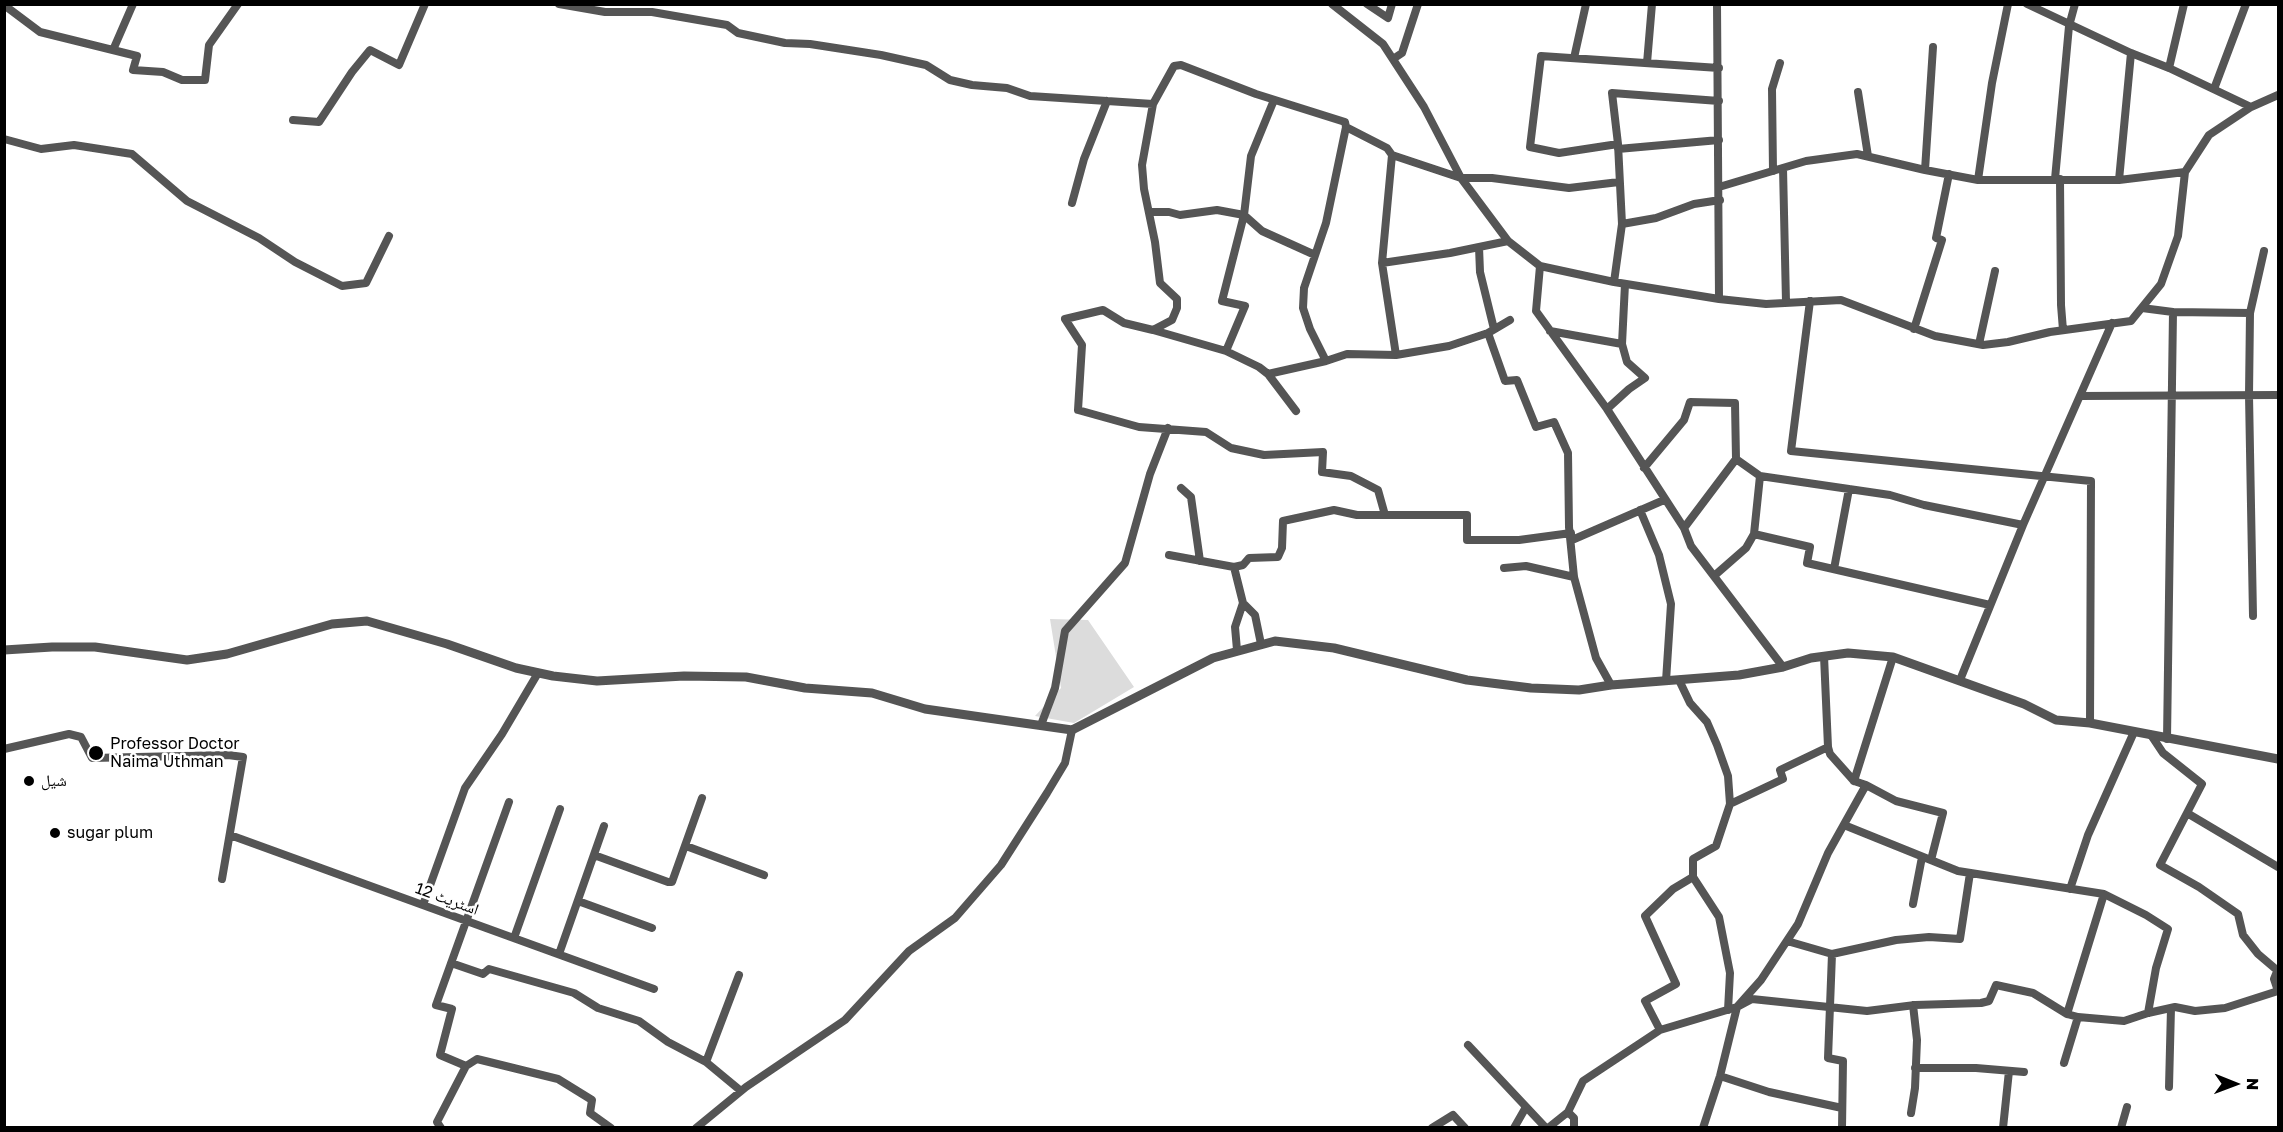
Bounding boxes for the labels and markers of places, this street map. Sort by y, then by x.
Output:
place label: Professor Doctor Naima Uthman [110,734,240,772]
marker: Professor Doctor Naima Uthman [87,744,105,762]
place label: شیل [41,771,67,791]
marker: شیل [22,774,36,788]
place label: sugar plum [67,823,153,843]
marker: sugar plum [48,826,62,840]

